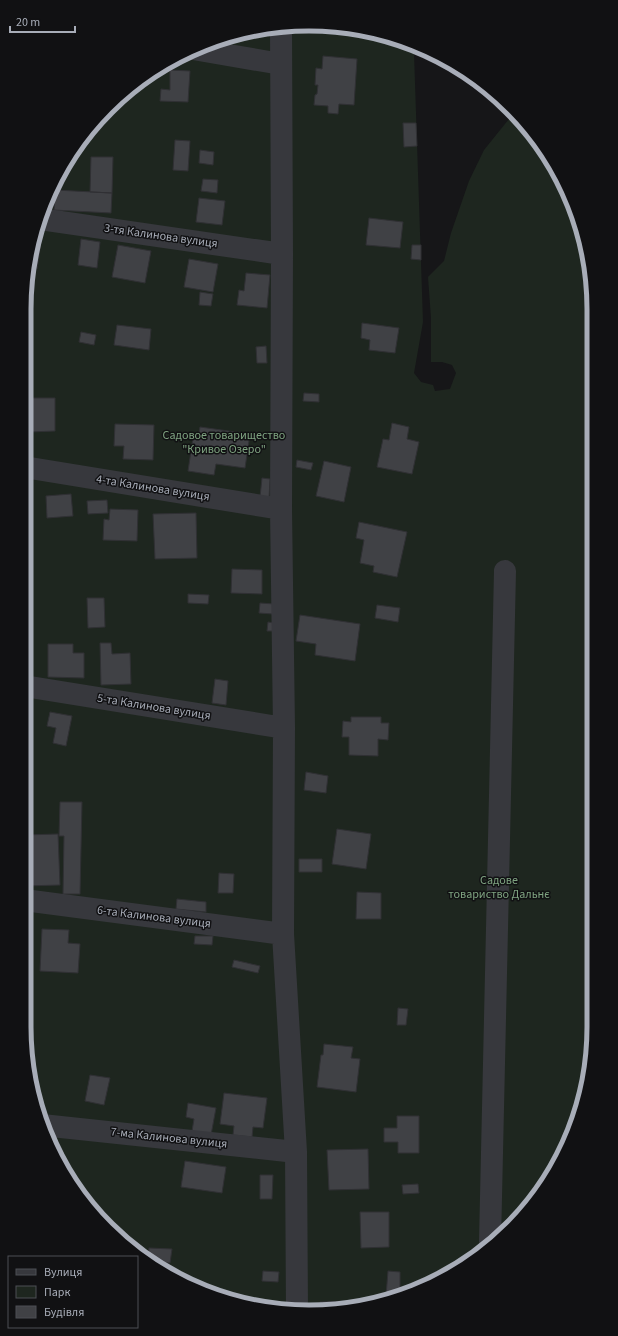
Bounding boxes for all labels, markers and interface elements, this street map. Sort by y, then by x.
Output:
scale bar [10,8,75,34]
text: 20 m [16,14,40,31]
street label: 3-тя Калинова вулиця [103,220,219,252]
park label: Садовое товарищество "Кривое Озеро" [163,427,285,458]
street label: 4-та Калинова вулиця [95,471,211,505]
street label: 5-та Калинова вулиця [96,690,212,724]
park label: Садове товариство Дальнє [448,872,550,903]
street label: 6-та Калинова вулиця [96,902,212,932]
street label: 7-ма Калинова вулиця [110,1123,228,1153]
legend [8,1256,138,1328]
text: Вулиця [44,1264,82,1281]
text: Парк [44,1284,70,1301]
text: Будівля [44,1304,84,1321]

